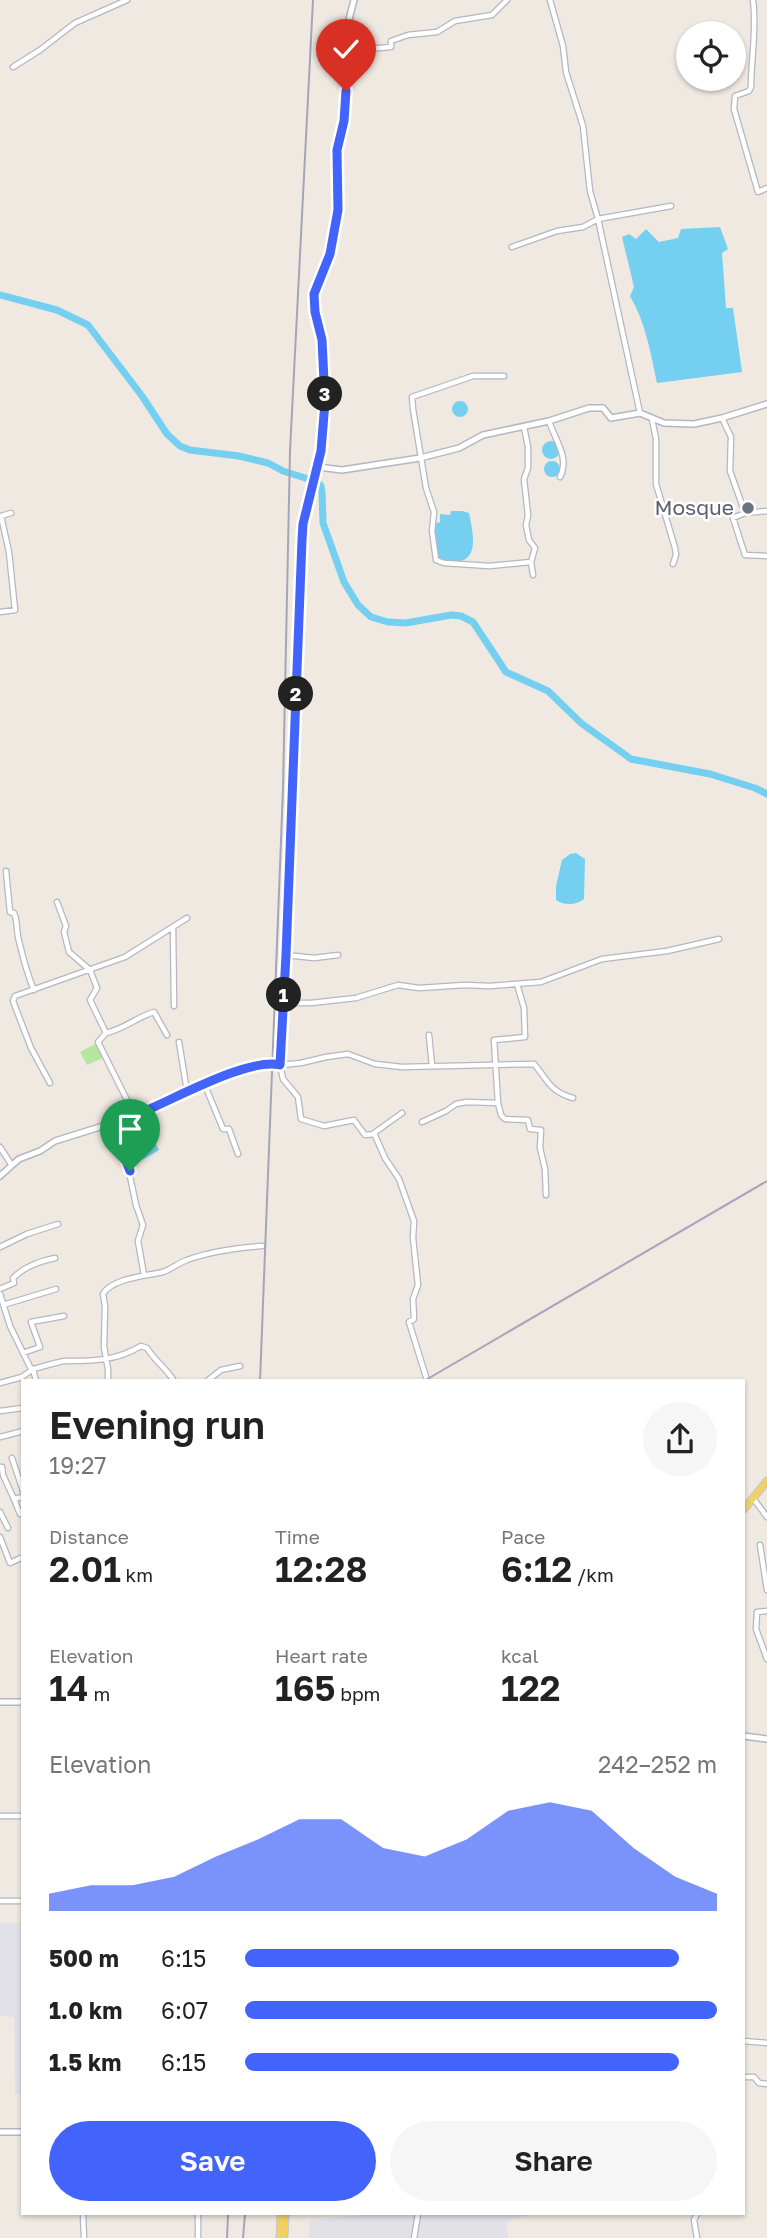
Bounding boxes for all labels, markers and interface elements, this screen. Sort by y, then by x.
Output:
pin [316,19,376,91]
map controls [676,21,746,91]
button: locate [676,21,746,91]
icon: check [327,30,365,68]
pin: 3 [308,376,342,412]
text: 3 [319,382,330,405]
place label: Mosque [654,494,734,520]
marker: Mosque [740,500,756,516]
pin: 2 [278,676,314,712]
text: 2 [290,682,301,705]
pin: 1 [266,978,302,1012]
text: 1 [279,983,288,1006]
pin [100,1099,160,1171]
icon: arrive [111,1110,149,1148]
text: Evening run [49,1402,265,1447]
button: share [643,1402,717,1476]
text: 19:27 [49,1451,107,1479]
text: Distance [49,1525,129,1548]
text: Time [275,1525,320,1548]
text: Pace [501,1525,545,1548]
text: 2.01 [49,1548,121,1590]
text: 12:28 [275,1548,367,1590]
text: 6:12 [501,1548,572,1590]
text: km [121,1563,153,1586]
text: /km [572,1563,614,1586]
text: Elevation [49,1644,134,1667]
text: Heart rate [275,1644,368,1667]
text: kcal [501,1644,539,1667]
text: 14 [49,1667,89,1709]
text: 165 [275,1667,335,1709]
text: 122 [501,1667,561,1709]
text: m [89,1682,110,1705]
text: bpm [335,1682,380,1705]
text: Elevation [49,1750,151,1778]
text: 242–252 m [598,1750,717,1778]
text: 500 m [49,1944,119,1972]
text: 6:15 [161,1944,206,1972]
text: 1.0 km [49,1996,122,2024]
text: 6:07 [161,1996,208,2024]
text: 1.5 km [49,2048,121,2076]
text: 6:15 [161,2048,206,2076]
button: Save [49,2121,376,2201]
button: Share [390,2121,717,2201]

